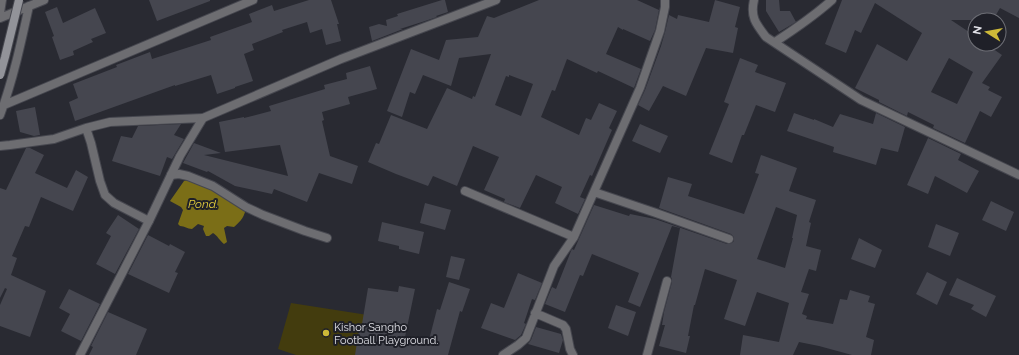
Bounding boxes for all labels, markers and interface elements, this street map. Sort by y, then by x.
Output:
north arrow [967,12,1007,52]
text: N [970,25,985,36]
water label: Pond. [188,197,218,211]
place label: Kishor Sangho Football Playground. [334,321,438,347]
marker: Kishor Sangho Football Playground. [321,328,331,338]

